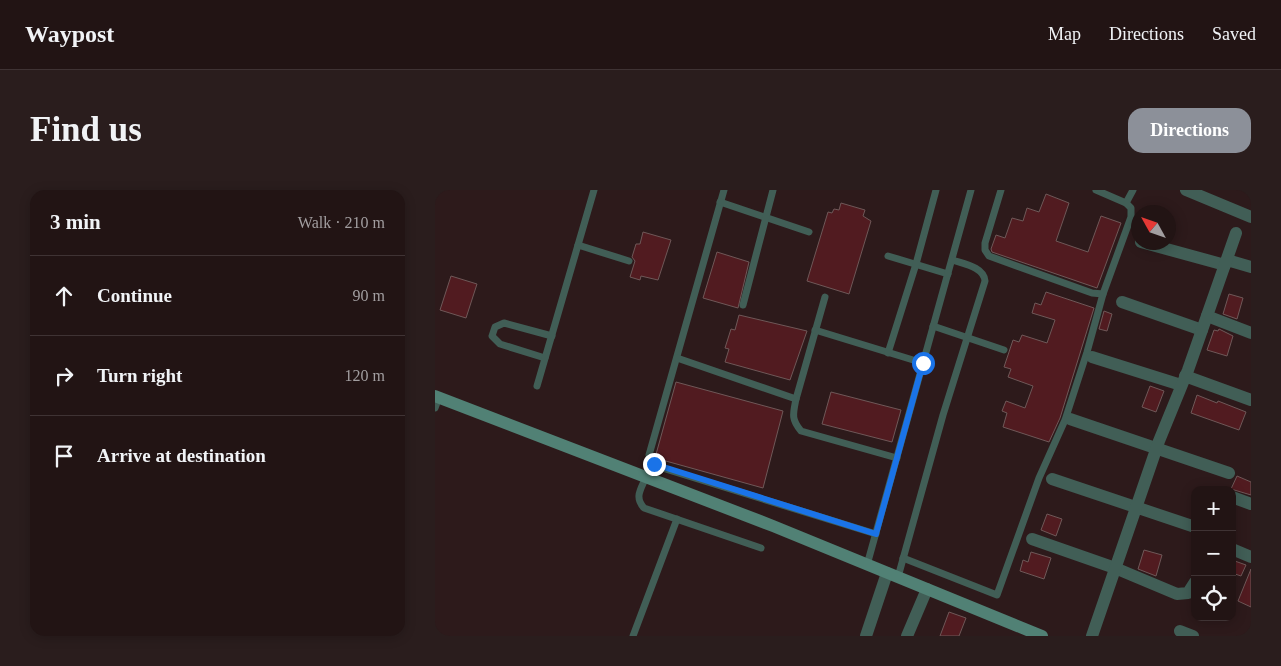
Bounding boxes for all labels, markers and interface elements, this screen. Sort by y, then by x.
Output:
text: Waypost [25,21,114,47]
text: Map [1048,24,1081,44]
text: Directions [1109,24,1184,44]
text: Saved [1212,24,1256,44]
button: Directions [1128,108,1251,153]
text: Find us [30,110,142,149]
north arrow [1131,205,1176,250]
text: 3 min [50,210,101,234]
text: Walk · 210 m [298,214,385,231]
icon: ahead [50,282,78,310]
text: Continue [97,285,172,306]
text: 90 m [353,287,385,304]
route start [912,352,935,375]
icon: right [50,362,78,390]
text: Turn right [97,365,182,386]
text: 120 m [345,367,385,384]
icon: arrive [50,442,78,470]
text: Arrive at destination [97,445,266,466]
route end [643,453,666,476]
map controls [1191,486,1236,621]
button: + [1191,486,1236,531]
button: − [1191,531,1236,576]
button: locate [1191,576,1236,621]

